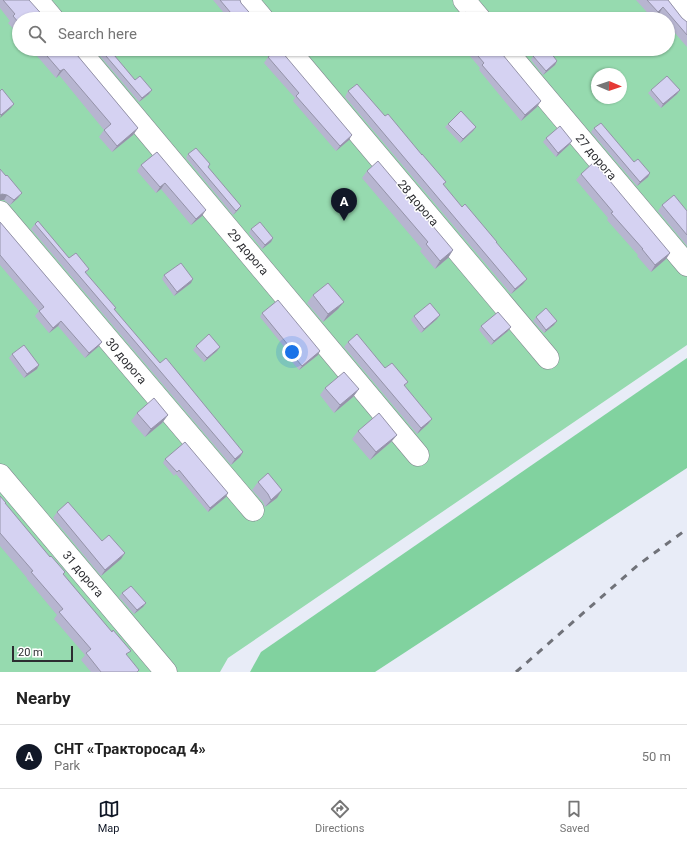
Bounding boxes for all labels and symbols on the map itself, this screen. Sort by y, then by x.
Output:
north arrow [591,68,627,104]
street label: 27 дорога [573,131,619,183]
street label: 28 дорога [395,177,441,229]
pin: A [331,188,357,221]
street label: 29 дорога [225,226,271,278]
street label: 30 дорога [103,335,149,387]
your location [282,342,302,362]
street label: 31 дорога [60,548,106,600]
scale bar [12,644,73,663]

